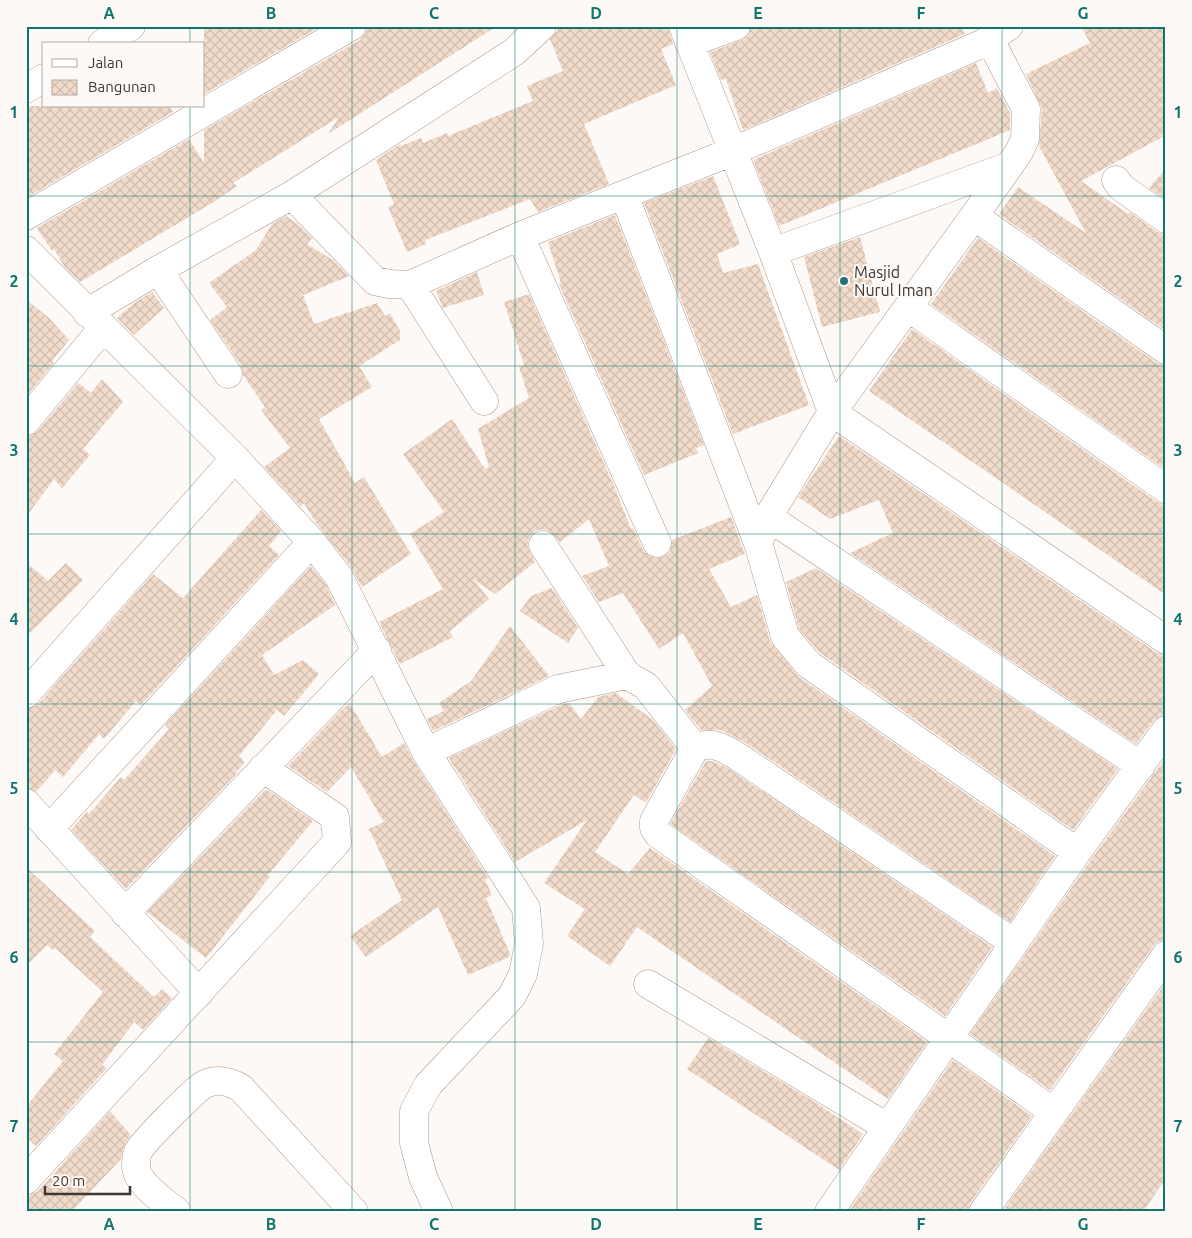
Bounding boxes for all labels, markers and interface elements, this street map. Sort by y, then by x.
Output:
text: A [103,4,115,22]
text: B [266,4,276,22]
text: C [429,4,439,22]
text: D [590,4,602,22]
text: E [753,4,763,22]
text: F [917,4,926,22]
text: G [1077,4,1089,22]
legend [42,42,205,108]
text: Jalan [88,54,123,71]
text: Bangunan [88,78,156,95]
text: 1 [9,103,19,121]
text: 1 [1173,103,1183,121]
place label: Masjid Nurul Iman [854,263,933,299]
text: 2 [9,272,19,290]
text: 2 [1173,272,1183,290]
marker: Masjid Nurul Iman [838,275,850,287]
text: 3 [9,441,19,459]
text: 3 [1173,441,1183,459]
text: 4 [9,610,19,628]
text: 4 [1173,610,1183,628]
text: 5 [9,779,19,797]
text: 5 [1173,779,1183,797]
text: 6 [9,948,19,966]
text: 6 [1173,948,1183,966]
text: 7 [9,1117,19,1135]
text: 7 [1173,1117,1183,1135]
scale bar [45,1163,130,1195]
text: 20 m [52,1172,85,1189]
text: A [103,1215,115,1233]
text: B [266,1215,276,1233]
text: C [429,1215,439,1233]
text: D [590,1215,602,1233]
text: E [753,1215,763,1233]
text: F [917,1215,926,1233]
text: G [1077,1215,1089,1233]

